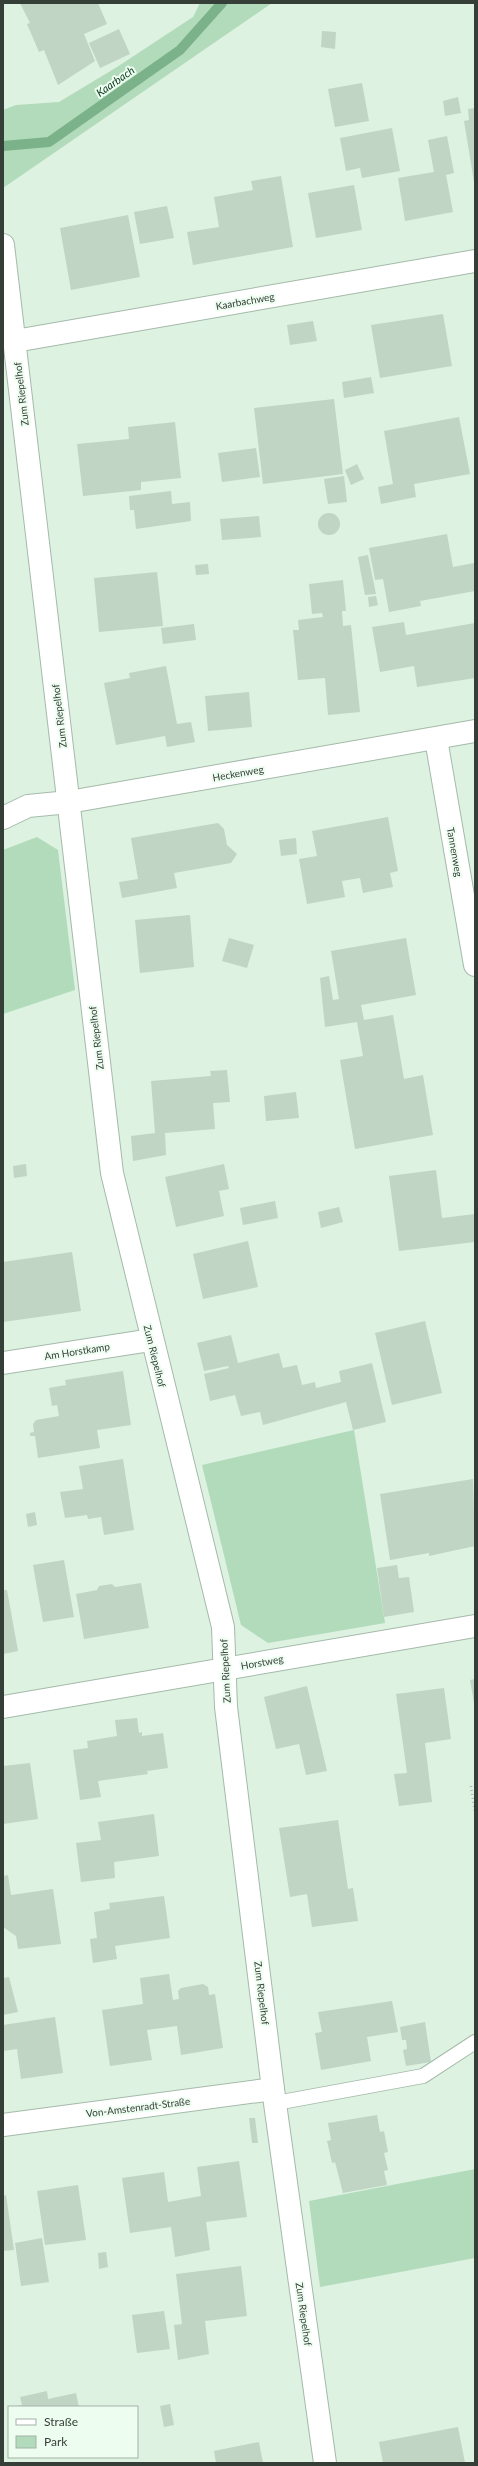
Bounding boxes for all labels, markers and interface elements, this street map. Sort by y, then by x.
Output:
water label: Kaarbach [93,63,137,99]
street label: Kaarbachweg [215,290,275,312]
street label: Zum Riepelhof [11,361,31,426]
street label: Zum Riepelhof [49,683,69,748]
street label: Heckenweg [212,763,264,783]
street label: Tannenweg [445,826,465,878]
street label: Zum Riepelhof [86,1005,106,1070]
street label: Zum Riepelhof [141,1324,169,1389]
street label: Am Horstkamp [43,1340,111,1362]
street label: Zum Riepelhof [217,1638,233,1703]
street label: Horstweg [240,1652,284,1672]
street label: Zum Riepelhof [252,1961,272,2026]
street label: Von-Amstenradt-Straße [85,2095,191,2119]
street label: Zum Riepelhof [294,2282,314,2347]
legend [8,2406,138,2458]
text: Straße [44,2414,78,2429]
text: Park [44,2434,68,2449]

